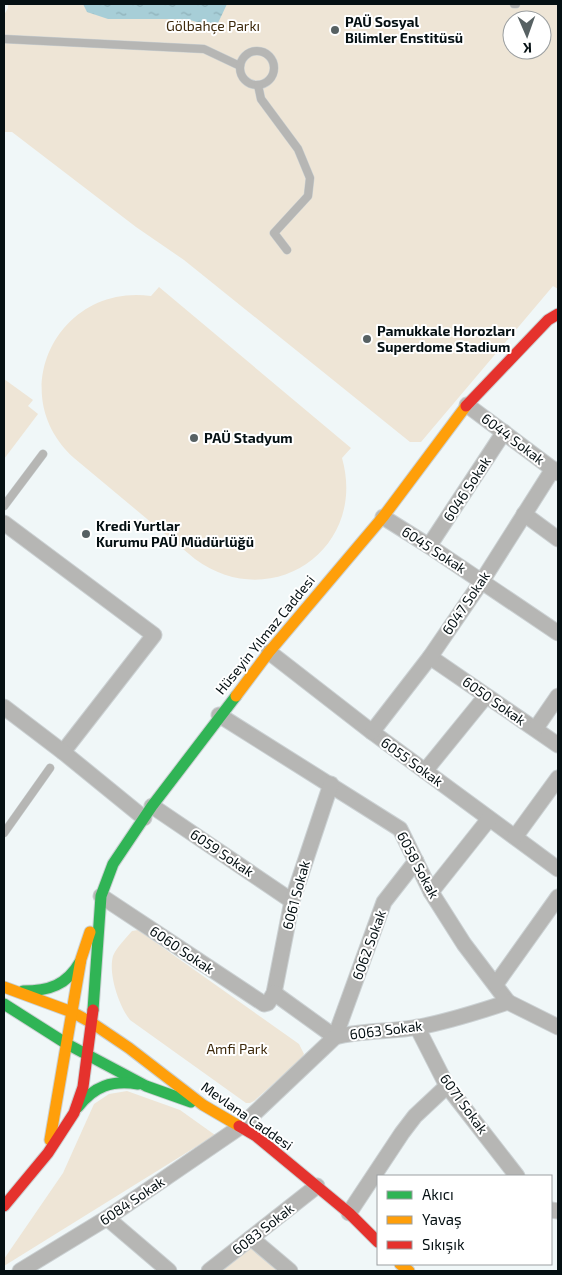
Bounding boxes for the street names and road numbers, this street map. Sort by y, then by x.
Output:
street label: 6044 Sokak [478,409,548,468]
street label: 6046 Sokak [439,453,494,524]
street label: 6045 Sokak [399,522,470,577]
street label: 6047 Sokak [438,568,493,638]
street label: Hüseyin Yılmaz Caddesi [211,572,318,698]
street label: 6050 Sokak [459,673,529,729]
street label: 6055 Sokak [378,733,447,790]
street label: 6059 Sokak [187,825,257,880]
street label: 6058 Sokak [394,828,443,901]
street label: 6061 Sokak [278,858,313,931]
street label: 6062 Sokak [348,908,389,982]
street label: 6060 Sokak [147,922,218,977]
street label: 6063 Sokak [349,1017,423,1042]
street label: 6071 Sokak [437,1070,492,1137]
street label: Mevlana Caddesi [198,1078,296,1153]
street label: 6084 Sokak [96,1173,167,1228]
street label: 6083 Sokak [228,1199,297,1258]

